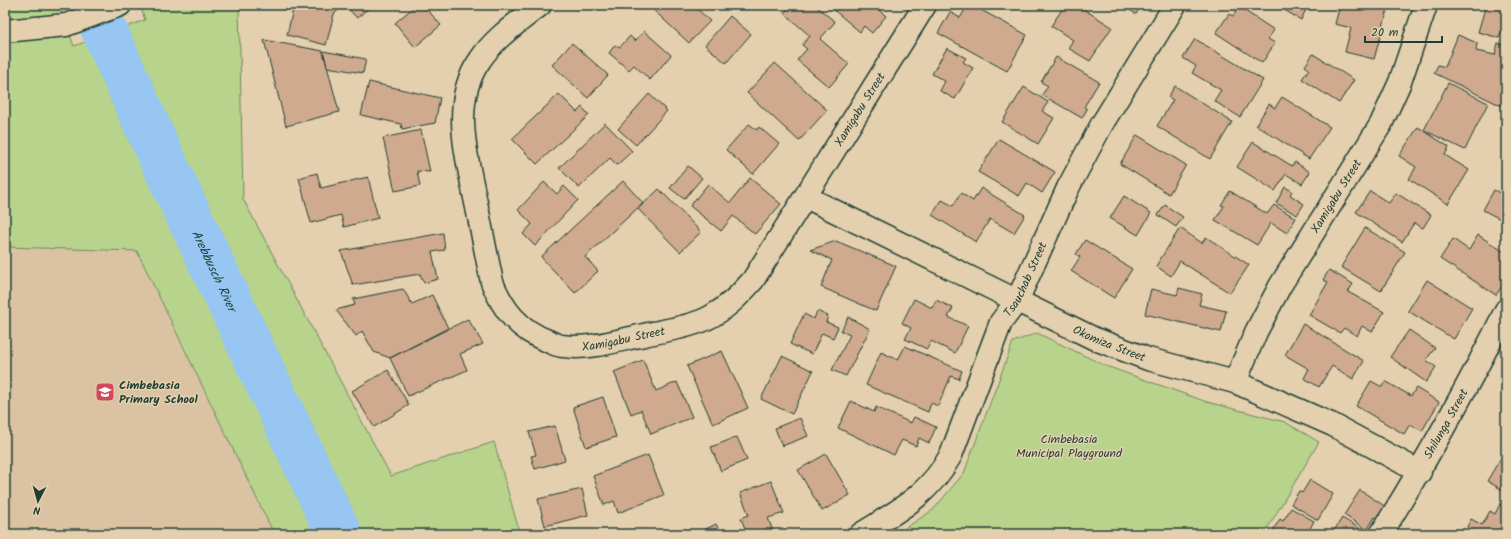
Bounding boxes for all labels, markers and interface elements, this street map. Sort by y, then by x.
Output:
scale bar [1365,18,1442,44]
text: 20 m [1371,23,1399,42]
street label: Xamigabu Street [830,69,891,150]
street label: Xamigabu Street [1306,155,1367,237]
water label: Arebbusch River [185,227,243,318]
street label: Tsauchab Street [999,239,1053,321]
street label: Okomiza Street [1069,321,1149,367]
street label: Xamigabu Street [581,322,667,357]
place label: Cimbebasia Primary School [119,376,198,409]
school or university icon: Cimbebasia Primary School [94,381,116,403]
street label: Shilunga Street [1419,385,1474,462]
park label: Cimbebasia Municipal Playground [1016,430,1123,463]
north arrow [18,481,58,521]
text: N [33,501,41,519]

